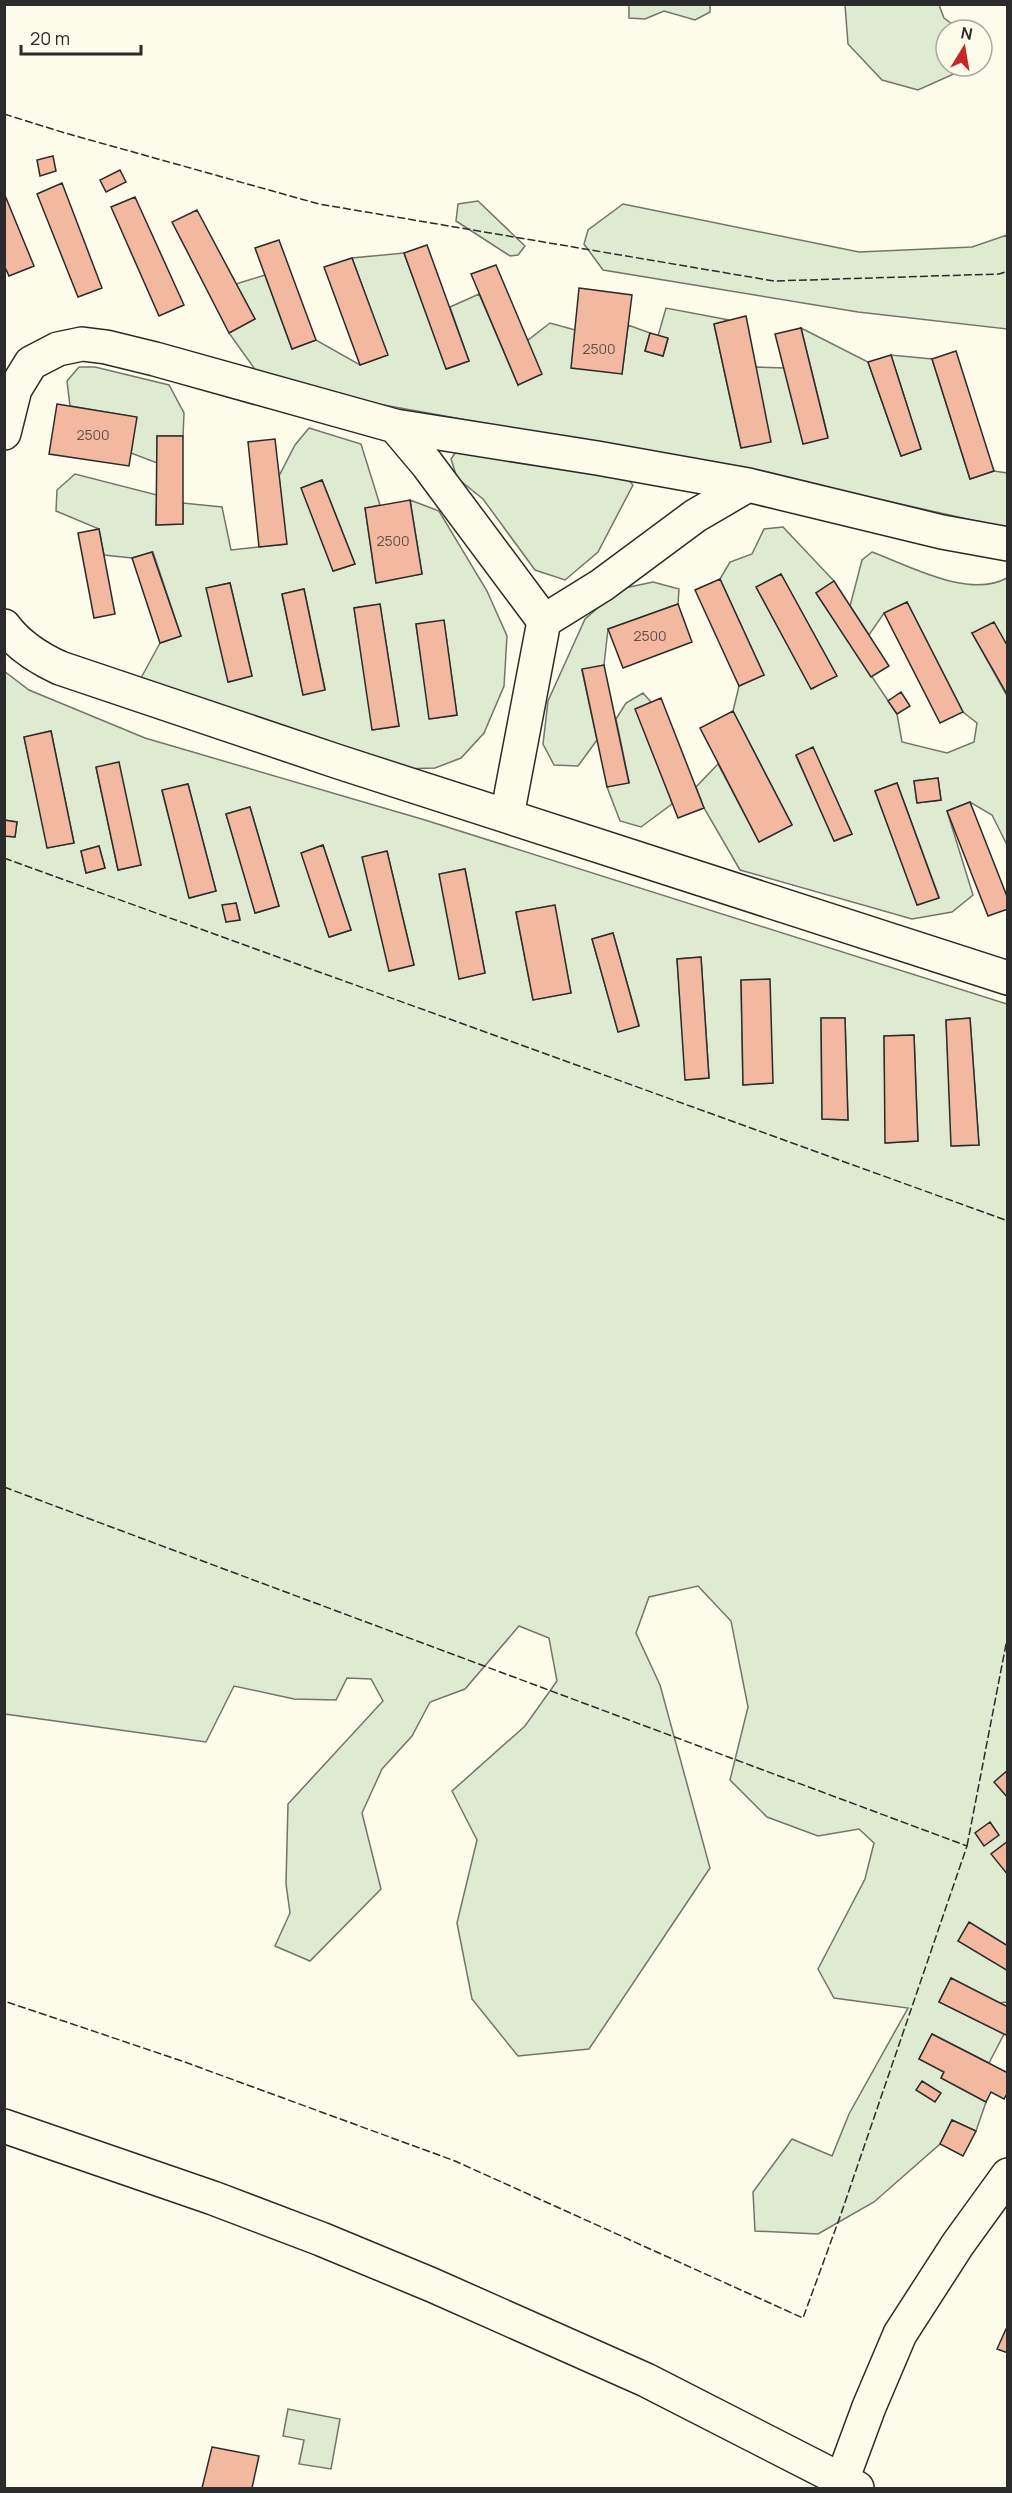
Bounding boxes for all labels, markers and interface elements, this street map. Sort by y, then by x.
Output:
scale bar [21,18,141,56]
north arrow [934,18,994,78]
text: N [959,21,975,45]
text: 20 m [30,26,70,50]
house number: 2500 [582,339,616,358]
house number: 2500 [76,425,110,444]
house number: 2500 [376,531,410,550]
house number: 2500 [633,626,667,645]

